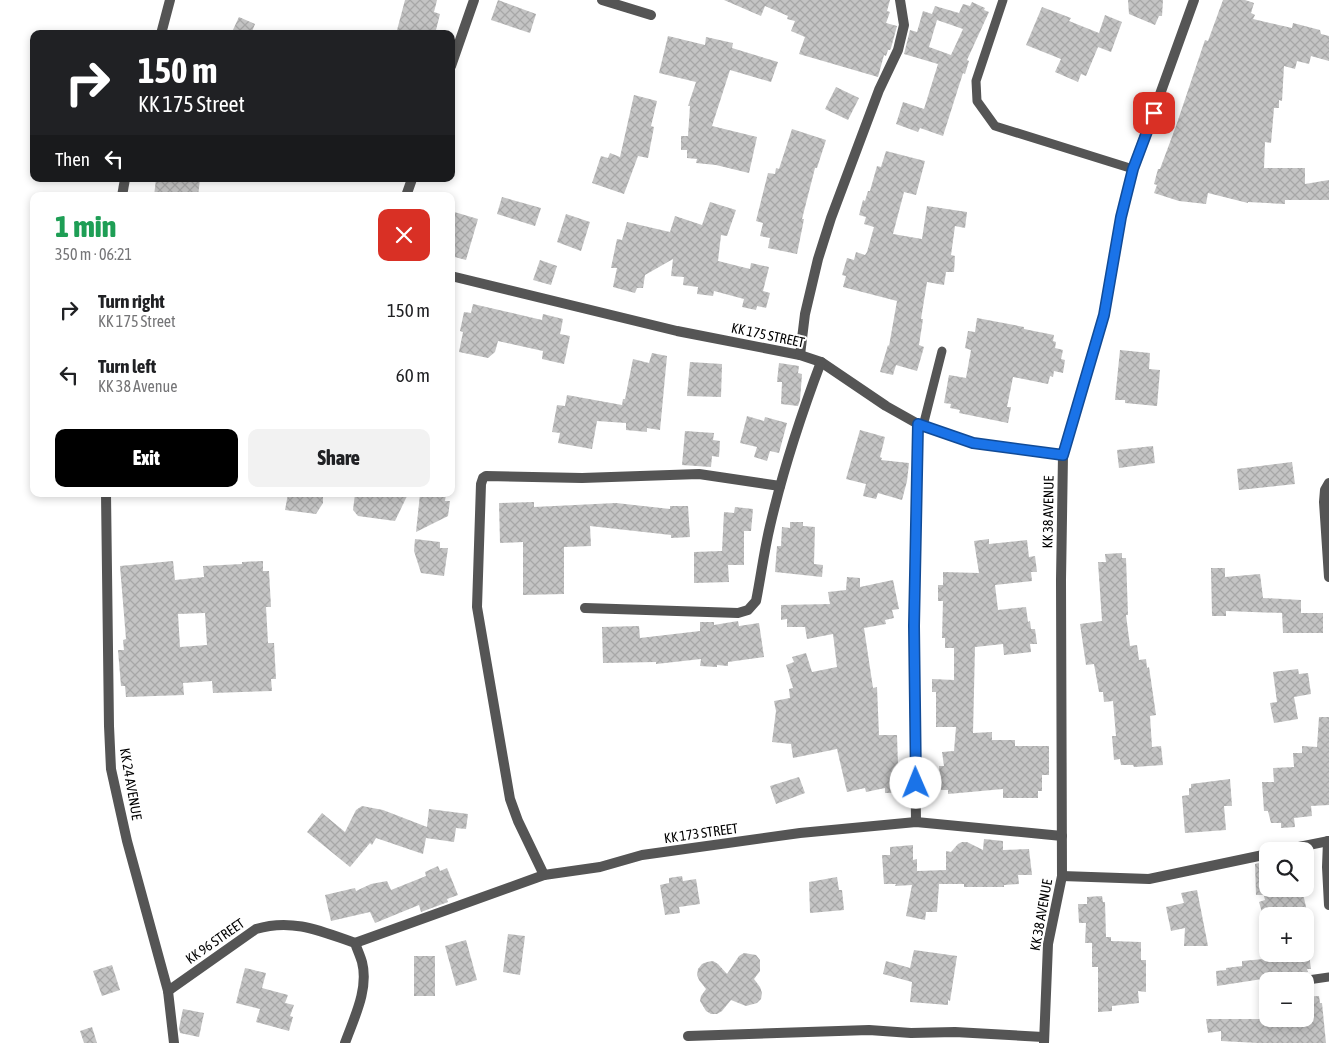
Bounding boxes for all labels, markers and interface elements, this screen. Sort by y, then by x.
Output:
icon: right [55,50,120,115]
text: 150 m [138,50,217,90]
text: KK 175 Street [138,91,245,117]
pin [1133,92,1175,134]
icon: arrive [1140,99,1168,127]
icon: left [100,145,128,173]
text: Then [55,148,90,170]
text: 1 min [55,209,116,243]
button: close [378,209,430,261]
text: 350 m · 06:21 [55,245,132,263]
text: Turn right [98,290,165,312]
icon: right [55,296,83,324]
text: 150 m [387,299,430,321]
text: KK 175 Street [98,312,176,330]
street label: KK 175 STREET [730,319,806,351]
text: Turn left [98,355,156,377]
icon: left [55,361,83,389]
text: 60 m [396,364,430,386]
text: KK 38 Avenue [98,377,177,395]
button: Exit [55,429,238,487]
button: Share [248,429,430,487]
street label: KK 38 AVENUE [1039,476,1057,548]
street label: KK 24 AVENUE [117,747,145,821]
position arrow [889,756,941,808]
street label: KK 173 STREET [663,820,739,846]
map controls [1259,842,1314,1027]
button: search [1259,842,1314,897]
street label: KK 38 AVENUE [1027,878,1055,952]
button: + [1259,907,1314,962]
street label: KK 96 STREET [183,915,247,967]
button: − [1259,972,1314,1027]

